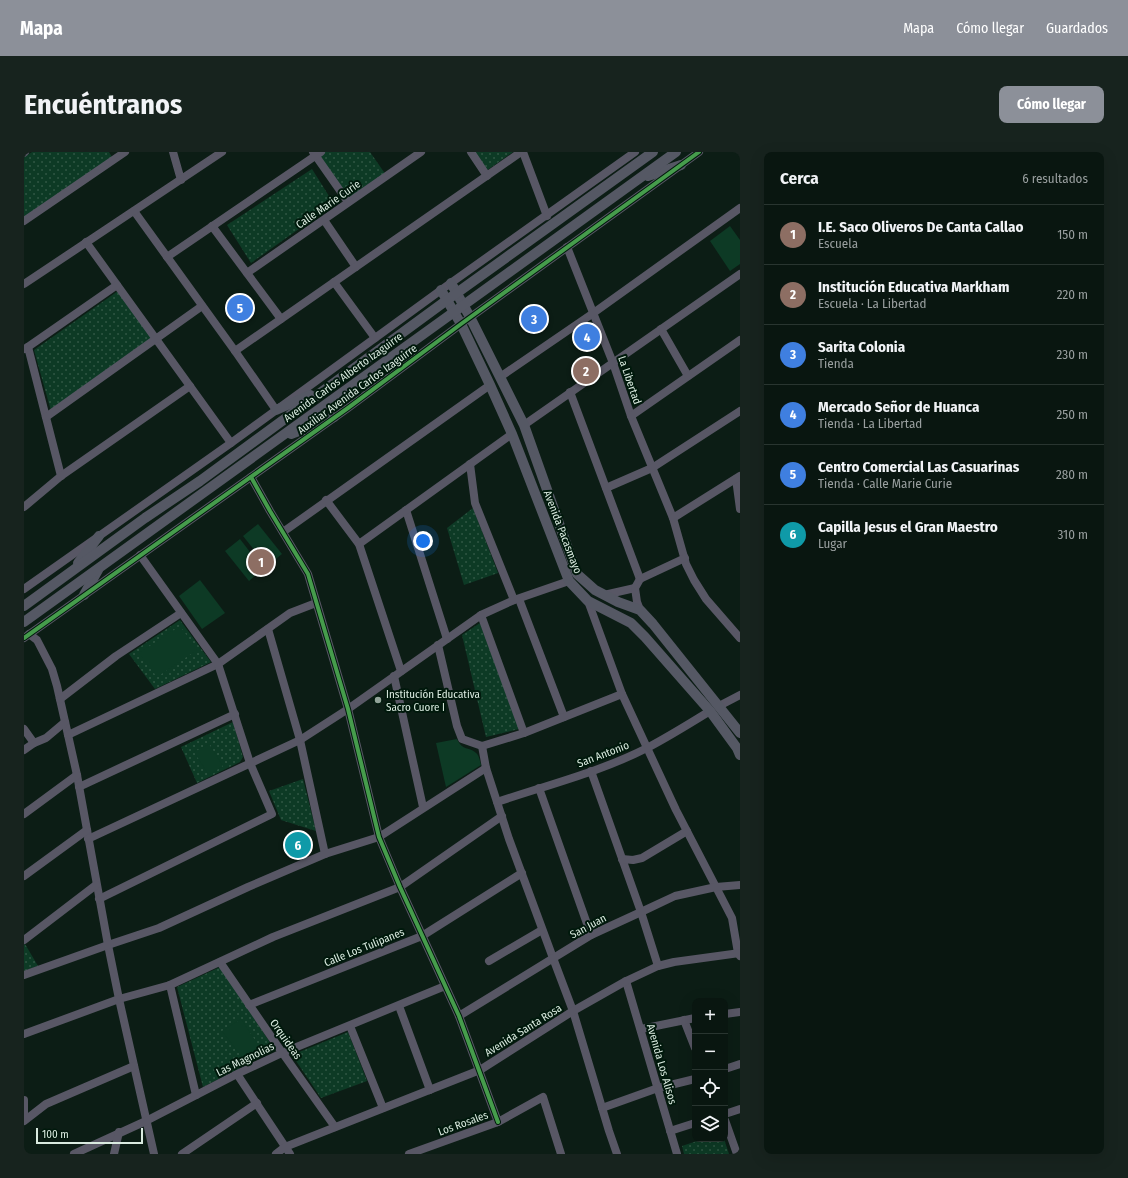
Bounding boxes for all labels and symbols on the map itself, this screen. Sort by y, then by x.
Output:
street label: Calle Marie Curie [294,177,363,231]
pin: 5 [227,293,253,323]
pin: 3 [521,304,547,334]
pin: 4 [574,322,600,352]
street label: Avenida Carlos Alberto Izaguirre [281,330,405,425]
street label: Auxiliar Avenida Carlos Izaguirre [295,342,420,437]
street label: La Libertad [615,354,644,406]
pin: 2 [573,356,599,386]
street label: Avenida Pacasmayo [541,489,584,576]
your location [413,531,433,551]
pin: 1 [248,547,274,577]
place label: Institución Educativa Sacro Cuore I [386,688,480,714]
marker: Institución Educativa Sacro Cuore I [373,695,383,705]
street label: San Antonio [575,739,631,770]
pin: 6 [285,830,311,860]
street label: San Juan [568,912,609,941]
street label: Calle Los Tulipanes [322,925,406,969]
street label: Avenida Santa Rosa [482,1002,564,1059]
street label: Orquideas [267,1017,304,1062]
street label: Avenida Los Alisos [644,1023,679,1106]
street label: Las Magnolias [214,1040,277,1079]
street label: Los Rosales [436,1108,490,1139]
scale bar [36,1126,143,1145]

